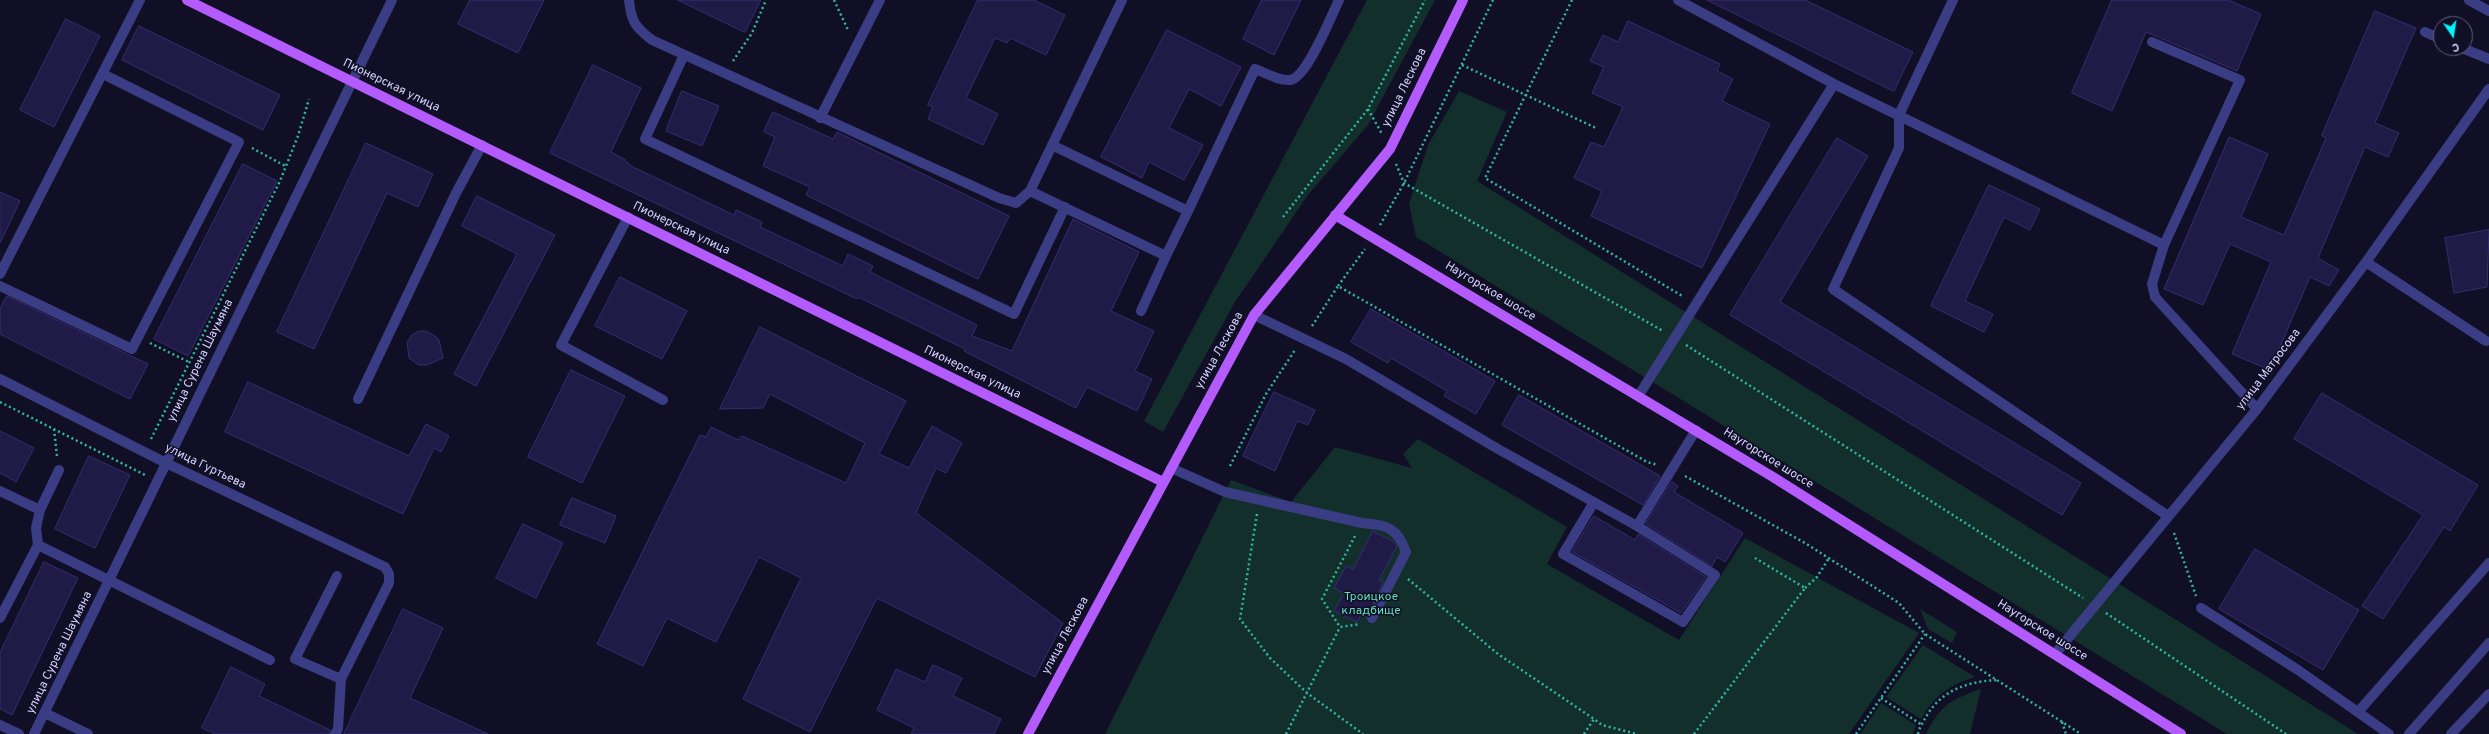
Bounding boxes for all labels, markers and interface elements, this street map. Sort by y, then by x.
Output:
north arrow [2433,16,2473,56]
text: С [2450,39,2460,54]
street label: улица Лескова [1380,46,1430,130]
street label: Пионерская улица [340,56,442,116]
street label: Пионерская улица [630,199,732,259]
street label: Наугорское шоссе [1442,259,1538,325]
street label: улица Сурена Шаумяна [165,297,237,425]
street label: улица Лескова [1193,310,1247,392]
street label: улица Матросова [2234,327,2304,413]
street label: Пионерская улица [921,343,1023,403]
street label: Наугорское шоссе [1720,425,1816,493]
street label: улица Гуртьева [162,441,248,493]
street label: улица Сурена Шаумяна [24,589,96,717]
park label: Троицкое кладбище [1341,591,1401,619]
street label: улица Лескова [1039,595,1093,677]
street label: Наугорское шоссе [1994,597,2090,665]

